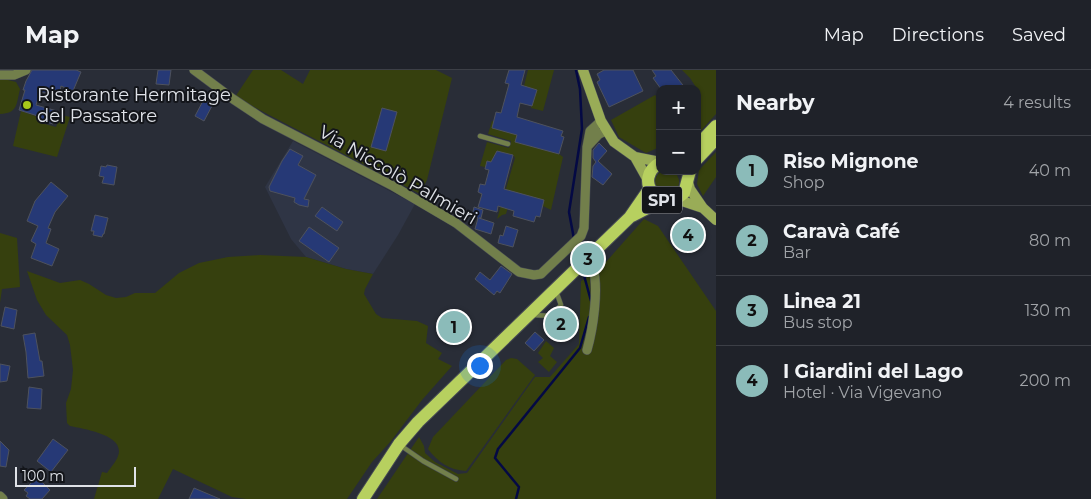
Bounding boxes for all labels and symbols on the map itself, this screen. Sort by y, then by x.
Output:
place label: Ristorante Hermitage del Passatore [37,84,231,127]
marker: Ristorante Hermitage del Passatore [21,99,33,111]
street label: Via Niccolò Palmieri [315,121,481,229]
road number: SP1 [642,186,682,214]
pin: 4 [672,216,704,254]
pin: 3 [572,240,604,278]
pin: 2 [545,305,577,343]
pin: 1 [438,308,470,346]
your location [467,353,493,379]
scale bar [15,464,136,487]

